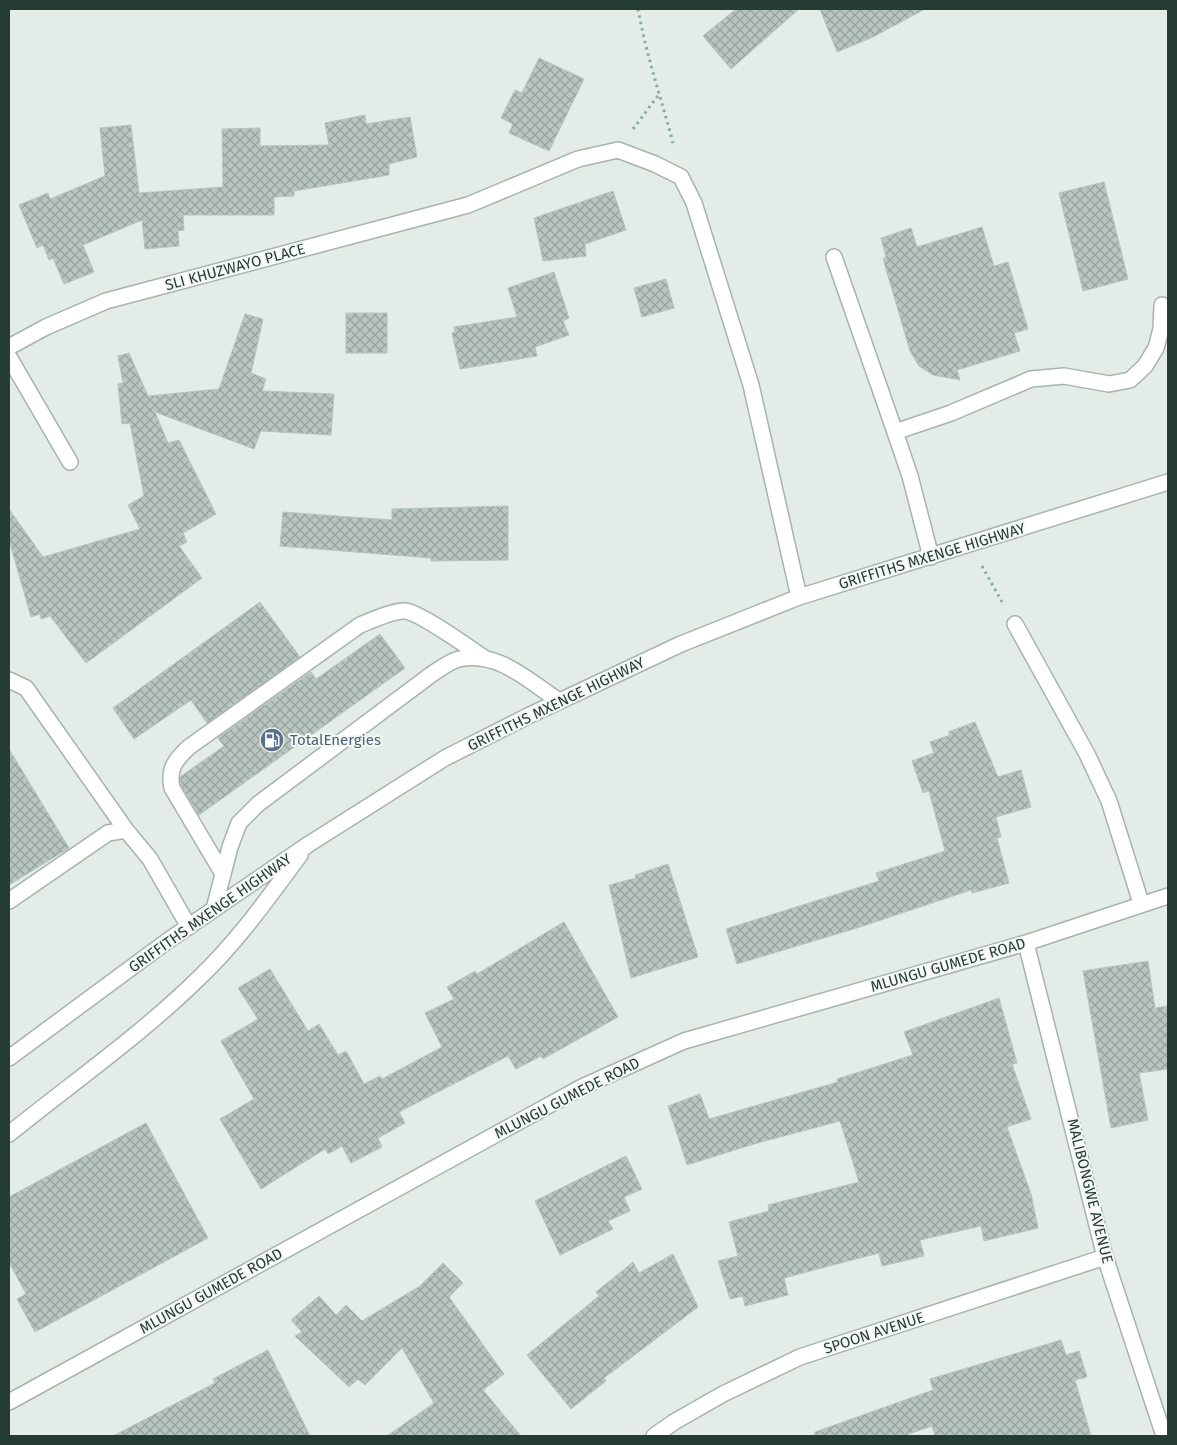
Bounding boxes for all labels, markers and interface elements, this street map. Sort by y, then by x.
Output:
street label: SLI KHUZWAYO PLACE [163,240,307,294]
street label: GRIFFITHS MXENGE HIGHWAY [836,519,1028,593]
street label: GRIFFITHS MXENGE HIGHWAY [465,653,648,755]
fuel station icon: TotalEnergies [259,727,285,753]
place label: TotalEnergies [290,731,381,749]
street label: GRIFFITHS MXENGE HIGHWAY [125,849,295,976]
street label: MLUNGU GUMEDE ROAD [868,934,1028,996]
street label: MLUNGU GUMEDE ROAD [491,1054,643,1142]
street label: MALIBONGWE AVENUE [1063,1117,1117,1265]
street label: MLUNGU GUMEDE ROAD [136,1244,286,1338]
street label: SPOON AVENUE [821,1308,927,1358]

